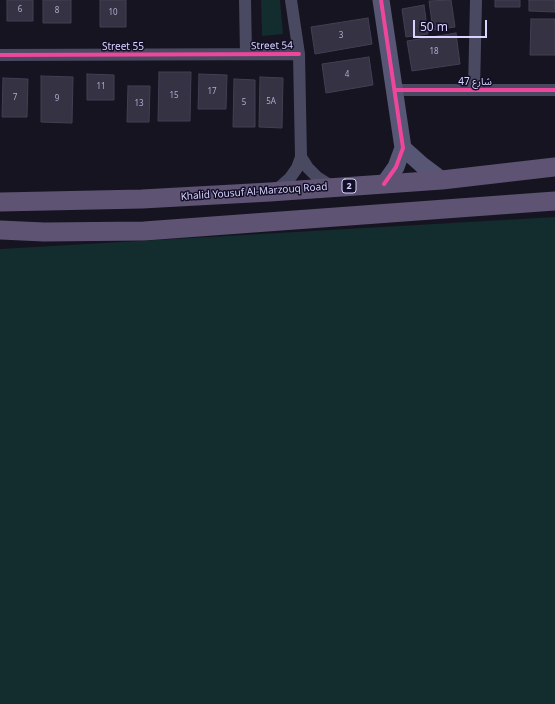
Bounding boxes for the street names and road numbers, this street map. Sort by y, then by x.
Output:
street label: Street 54 [251,40,293,52]
street label: Street 55 [102,41,144,53]
street label: شارع 47 [458,76,492,88]
road number: 2 [342,179,356,193]
street label: Khalid Yousuf Al-Marzouq Road [180,181,328,203]

